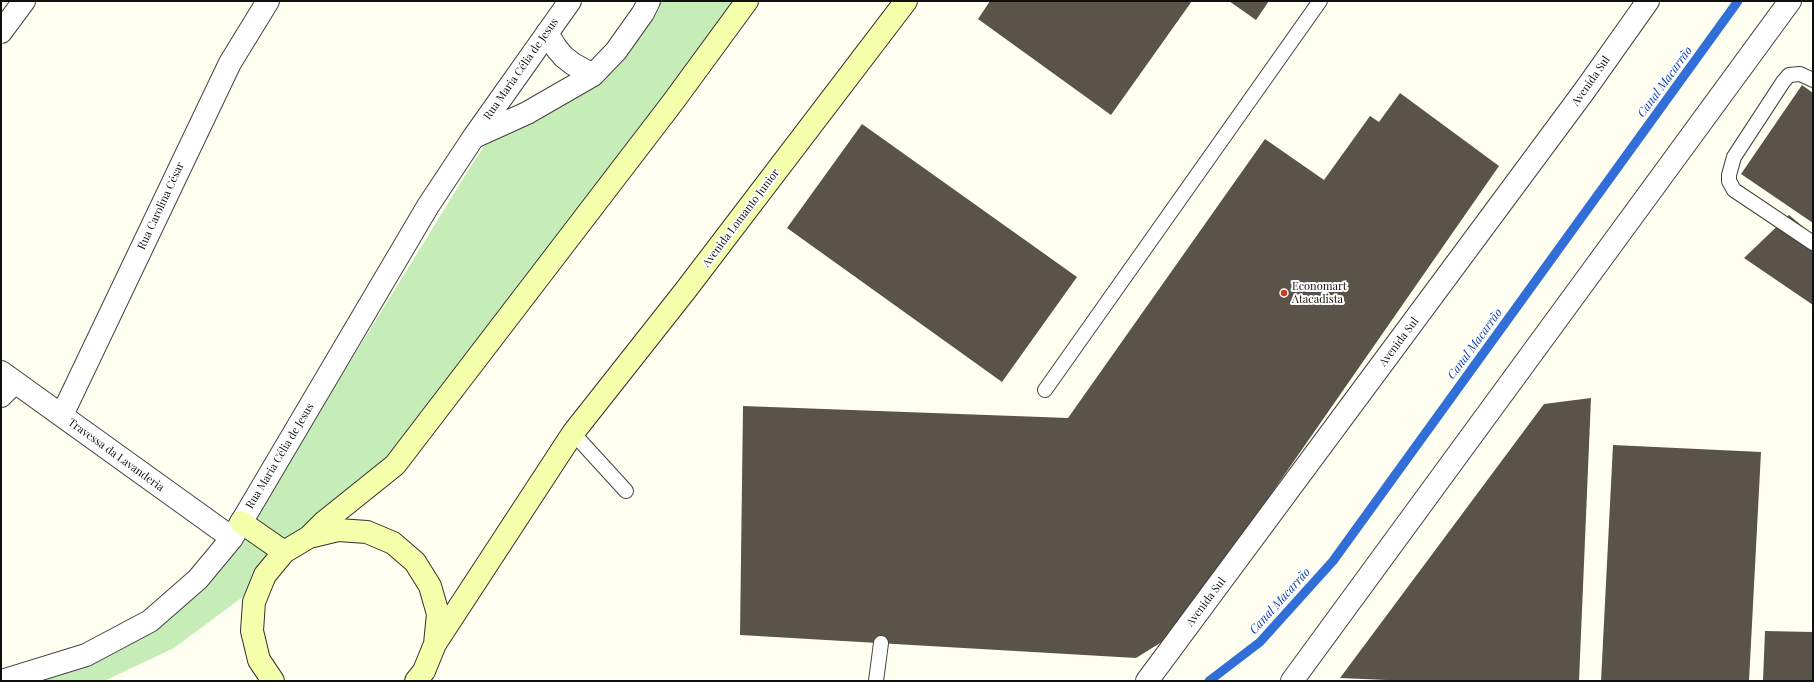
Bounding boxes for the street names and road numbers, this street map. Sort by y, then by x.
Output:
street label: Rua Maria Célia de Jesus [481,16,561,122]
street label: Avenida Sul [1569,54,1613,108]
street label: Rua Carolina César [135,160,187,252]
street label: Avenida Lomanto Junior [700,166,782,270]
street label: Avenida Sul [1376,315,1422,369]
street label: Rua Maria Célia de Jesus [243,401,317,511]
street label: Travessa da Lavanderia [65,416,167,494]
street label: Avenida Sul [1183,575,1229,629]

